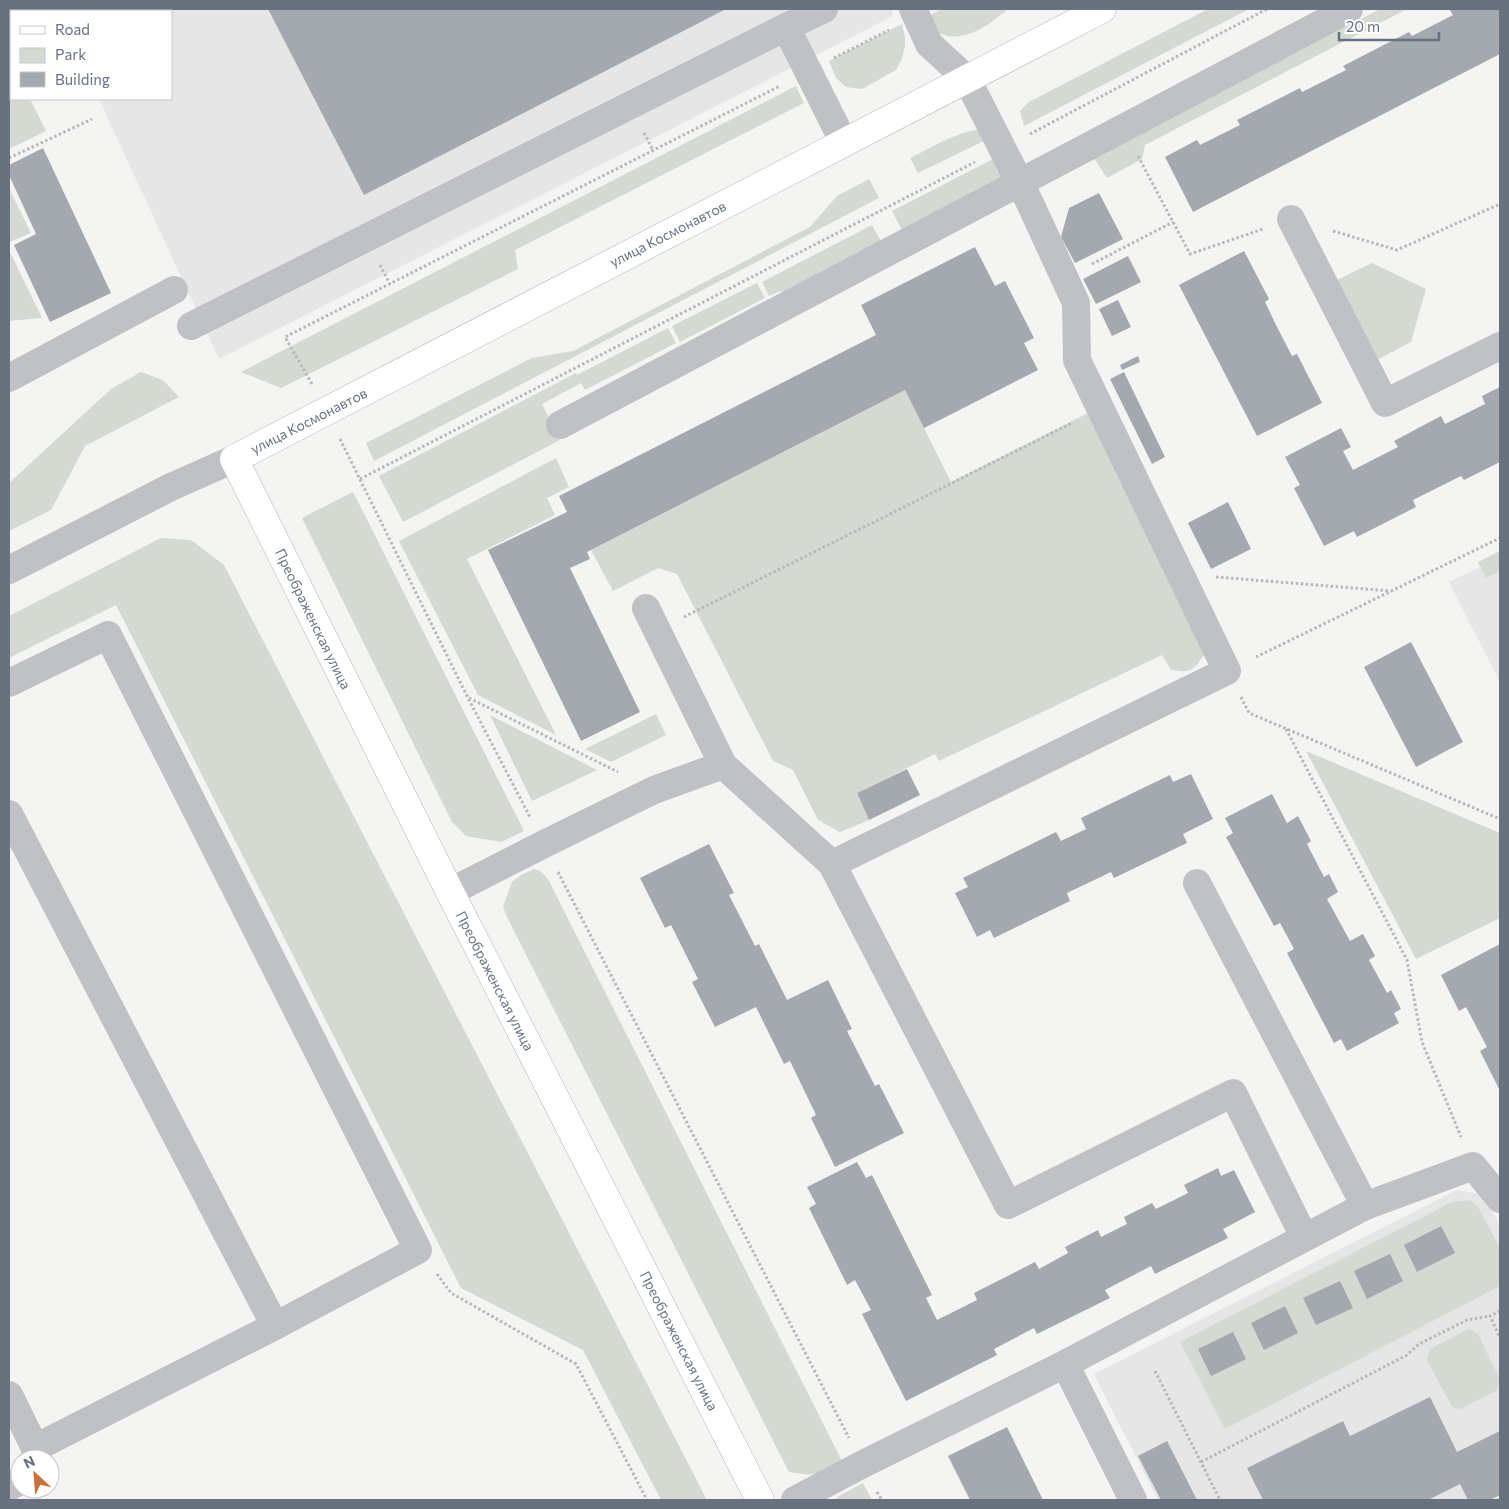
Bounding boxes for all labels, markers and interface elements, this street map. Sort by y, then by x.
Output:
legend [10,10,172,100]
scale bar [1339,10,1439,42]
text: 20 m [1346,17,1380,35]
text: Road [55,20,90,38]
text: Park [55,45,86,63]
text: Building [55,70,110,88]
street label: улица Космонавтов [607,197,729,270]
street label: улица Космонавтов [248,384,370,457]
street label: Преображенская улица [272,546,355,692]
street label: Преображенская улица [453,908,538,1053]
street label: Преображенская улица [637,1268,722,1413]
north arrow [10,1449,60,1499]
text: N [21,1452,38,1472]

